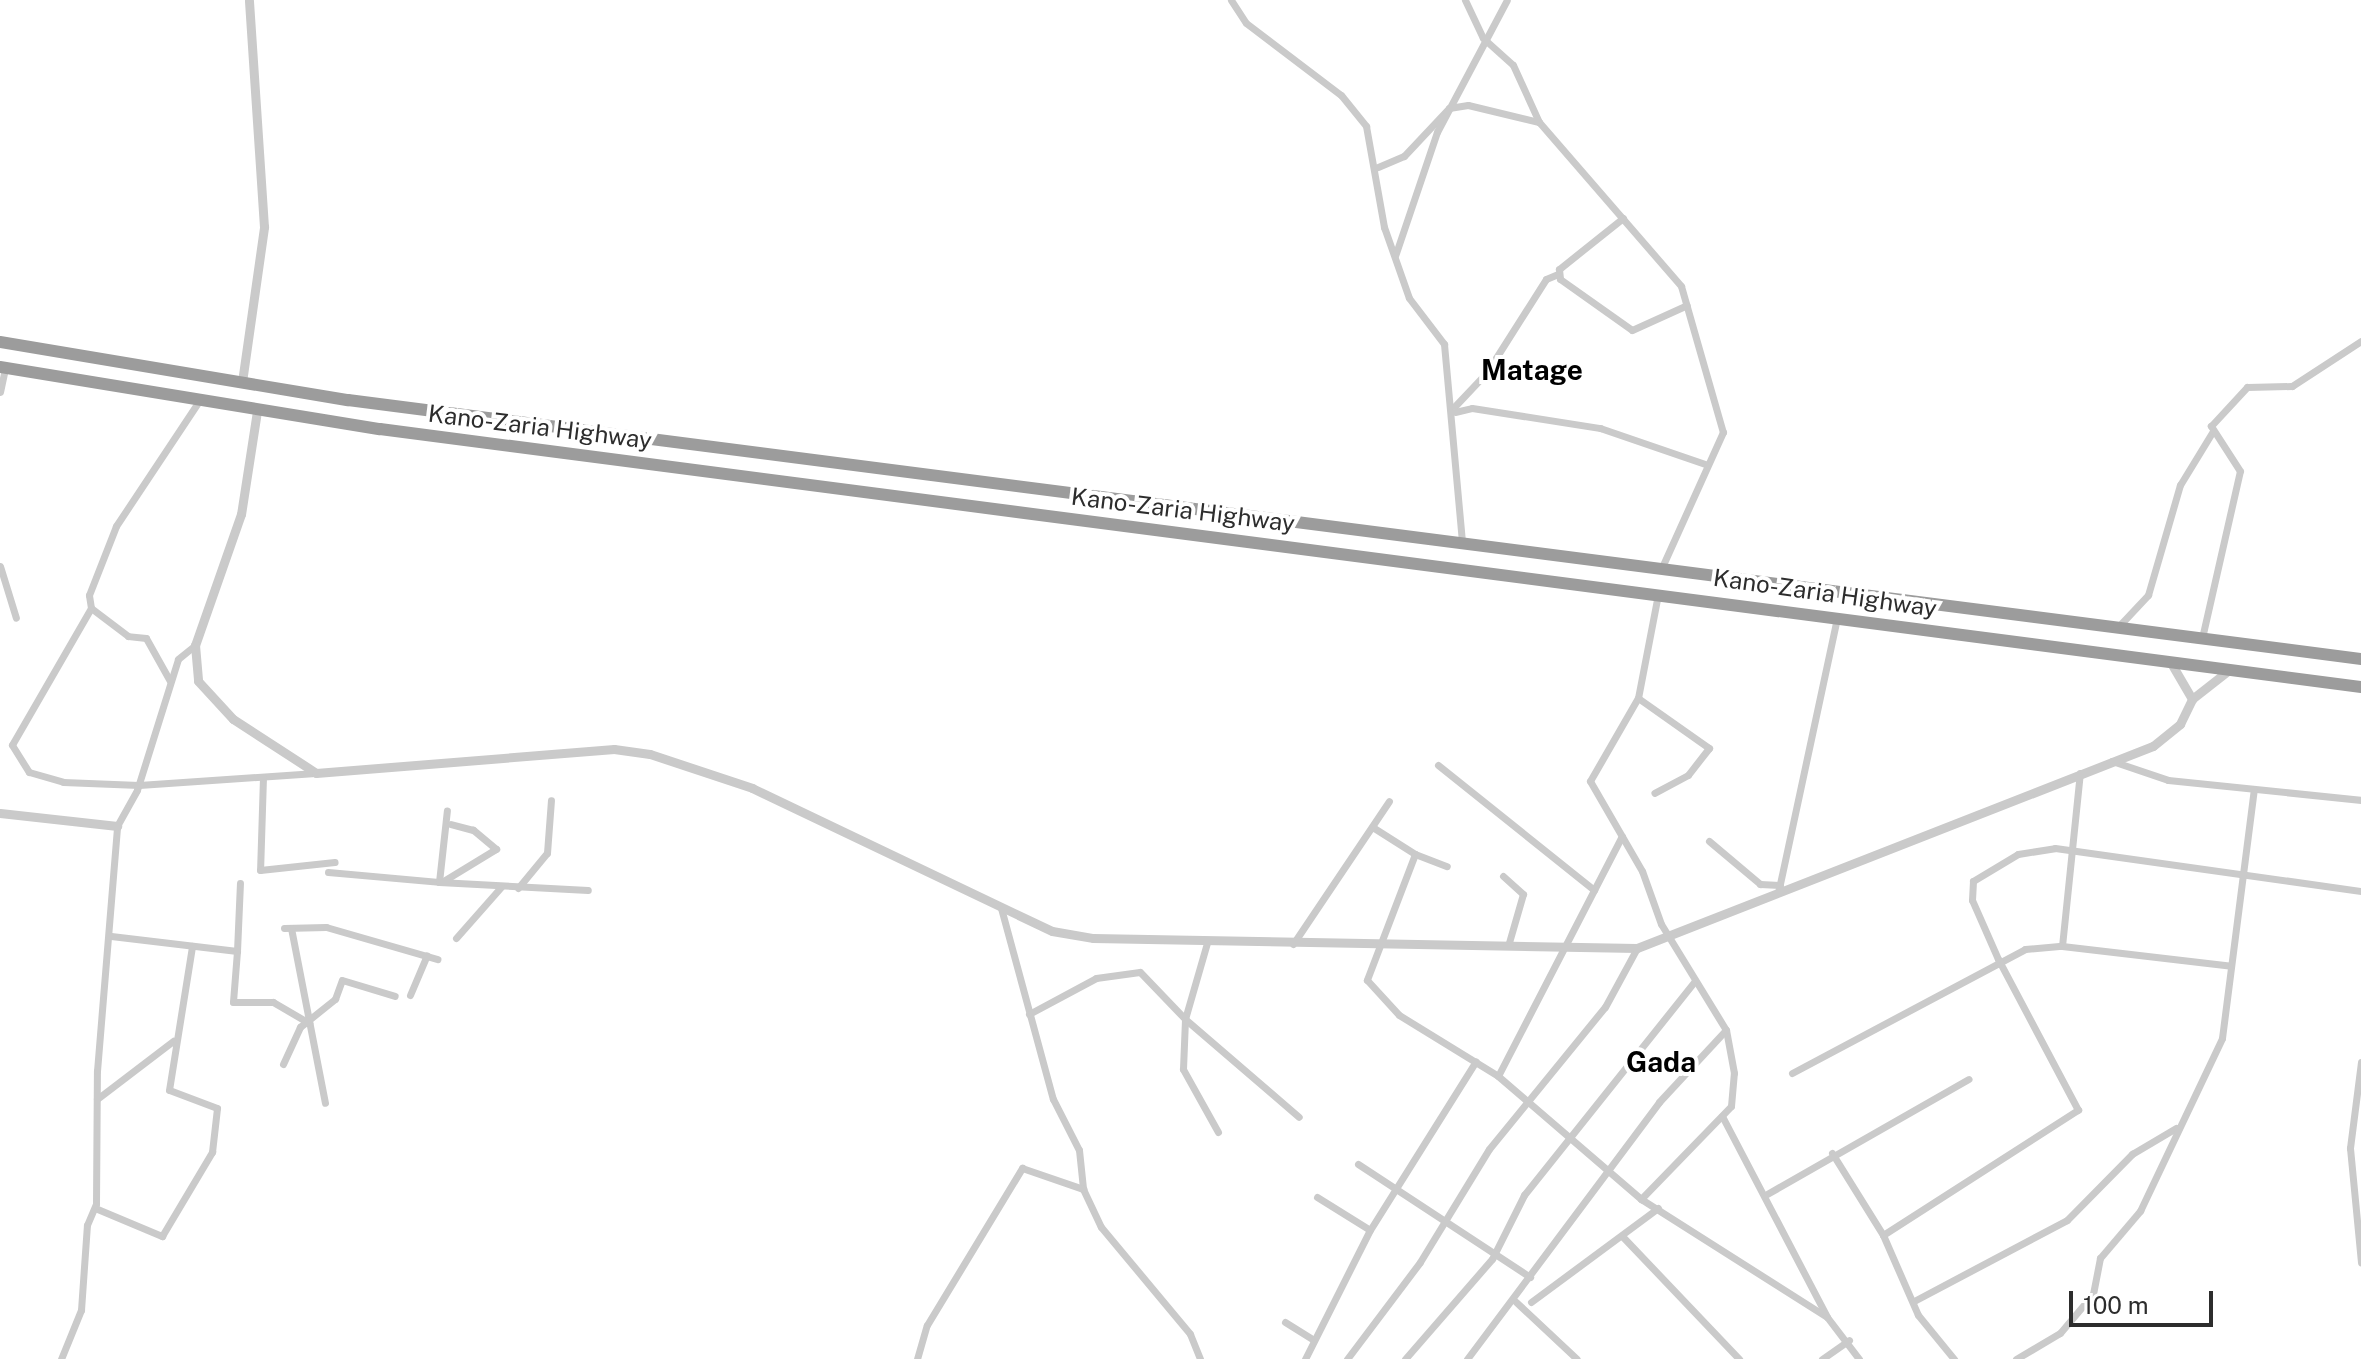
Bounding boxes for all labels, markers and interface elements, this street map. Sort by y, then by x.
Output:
district label: Matage [1481,353,1583,387]
street label: Kano-Zaria Highway [426,399,654,455]
street label: Kano-Zaria Highway [1069,482,1297,538]
street label: Kano-Zaria Highway [1711,563,1939,623]
district label: Gada [1626,1045,1696,1079]
scale bar [2073,1275,2217,1325]
text: 100 m [2083,1291,2149,1319]

